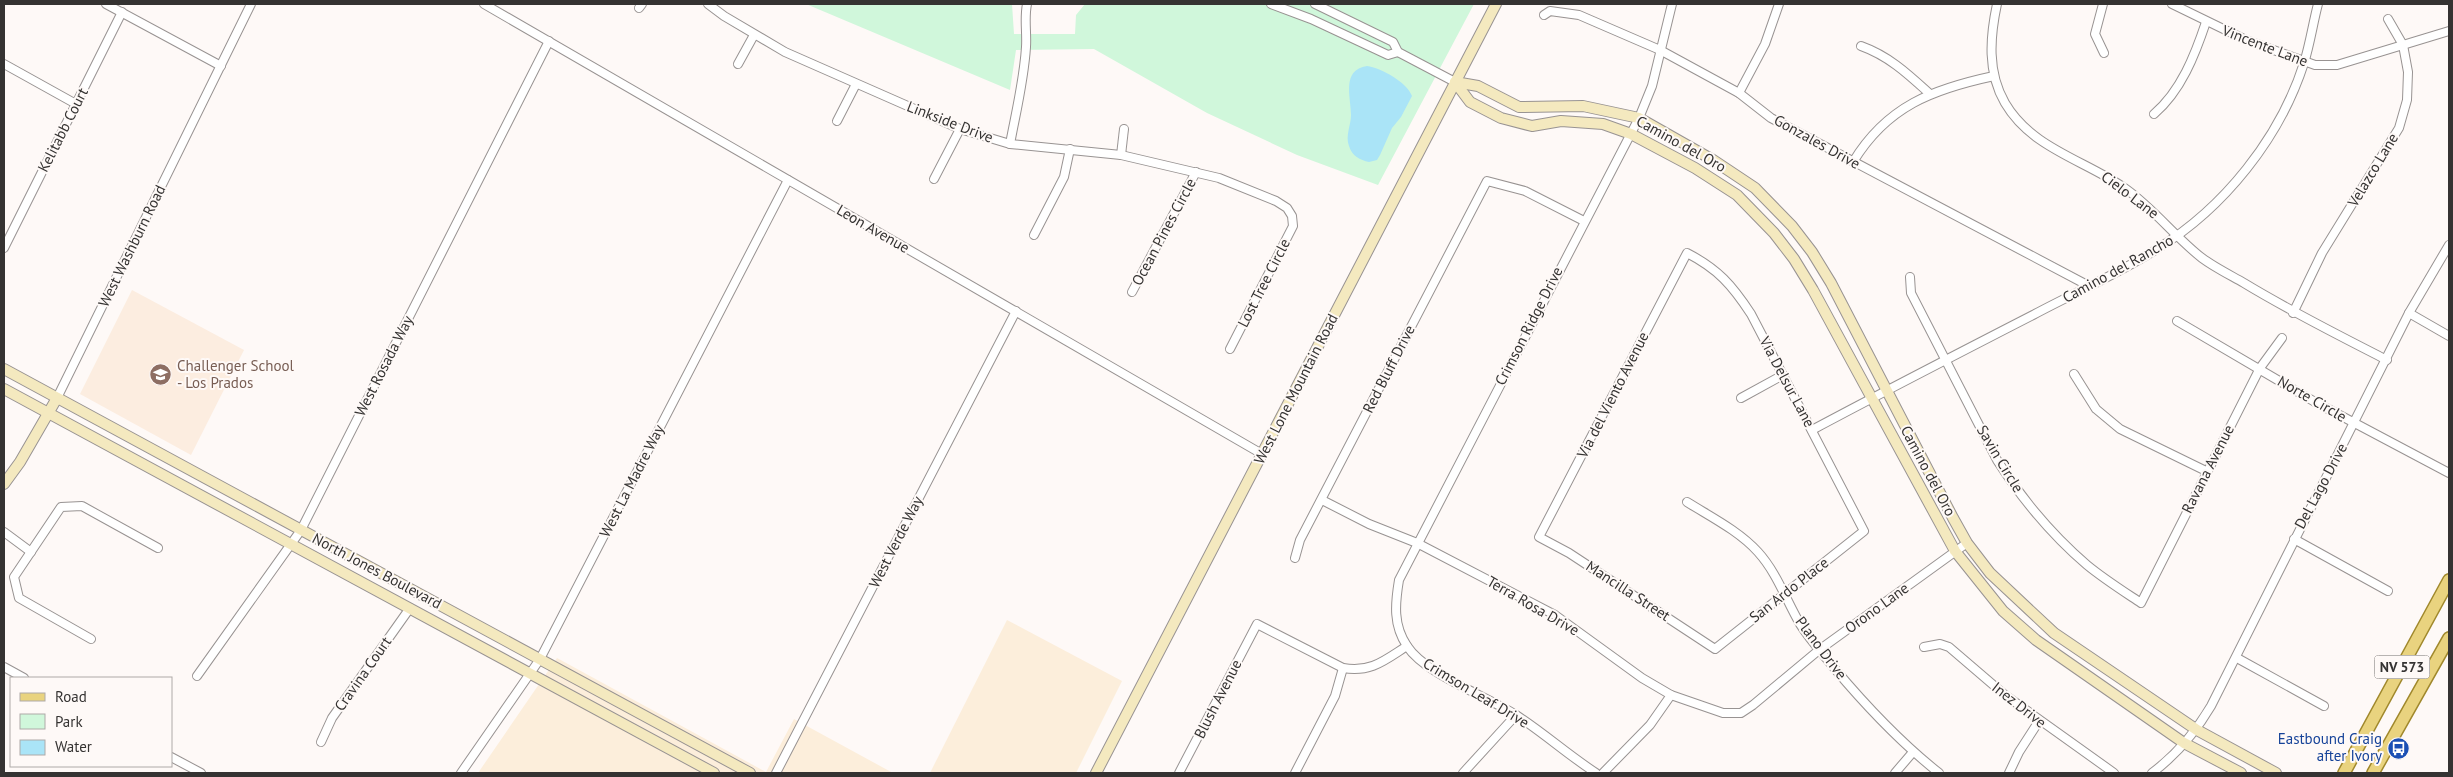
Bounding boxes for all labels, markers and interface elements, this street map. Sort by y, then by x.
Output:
street label: Vincente Lane [2219,20,2311,71]
street label: Kelitabb Court [33,84,92,175]
street label: Linkside Drive [904,96,996,147]
street label: Gonzales Drive [1771,110,1864,173]
street label: Camino del Oro [1633,111,1729,176]
street label: Velazco Lane [2343,129,2402,211]
street label: Cielo Lane [2098,167,2163,222]
street label: Ocean Pines Circle [1127,175,1200,289]
street label: West Washburn Road [94,182,169,310]
street label: Leon Avenue [833,200,913,257]
street label: Camino del Rancho [2059,230,2176,307]
street label: Lost Tree Circle [1233,235,1294,330]
street label: Crimson Ridge Drive [1490,263,1567,388]
street label: West Lone Mountain Road [1249,310,1342,467]
street label: West Rosada Way [350,312,417,419]
street label: Red Bluff Drive [1358,322,1419,416]
street label: Via del Viento Avenue [1572,328,1653,462]
street label: Via Delsur Lane [1755,332,1819,430]
place label: Challenger School - Los Prados [177,356,295,392]
school or university icon: Challenger School - Los Prados [149,363,173,387]
street label: Norte Circle [2274,371,2350,426]
street label: West La Madre Way [595,421,668,540]
street label: Ravana Avenue [2177,421,2238,516]
street label: Camino del Oro [1897,422,1960,519]
street label: Savin Circle [1973,422,2028,496]
street label: Del Lago Drive [2290,440,2351,532]
street label: West Verde Way [864,493,927,591]
street label: North Jones Boulevard [309,528,445,613]
street label: San Ardo Place [1745,553,1832,626]
street label: Mancilla Street [1583,556,1674,625]
street label: Terra Rosa Drive [1484,572,1583,640]
street label: Orono Lane [1841,578,1912,637]
street label: Plano Drive [1792,612,1851,683]
street label: Cravina Court [330,633,395,715]
street label: Crimson Leaf Drive [1420,653,1533,732]
street label: Blush Avenue [1190,656,1246,741]
road number: NV 573 [2374,656,2430,679]
legend [10,677,172,767]
street label: Inez Drive [1988,677,2050,732]
text: Road [55,687,87,706]
text: Park [55,712,83,731]
place label: Eastbound Craig after Ivory [2278,729,2382,765]
bus stop icon: Eastbound Craig after Ivory [2386,736,2410,760]
text: Water [55,737,92,756]

